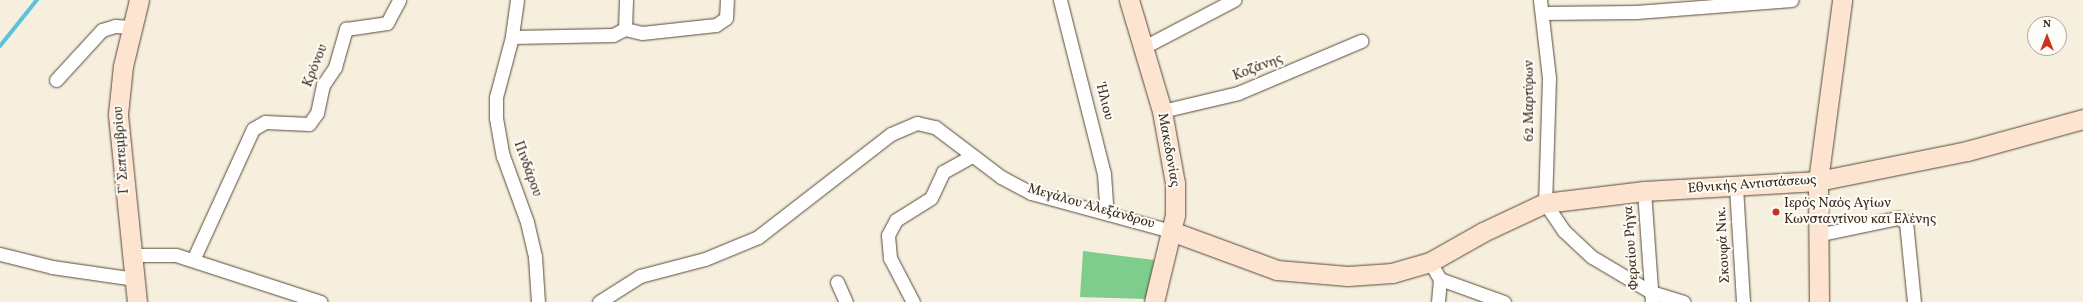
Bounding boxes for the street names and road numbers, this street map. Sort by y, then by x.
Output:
street label: Κρόνου [300,42,332,90]
street label: Κοζάνης [1231,51,1285,85]
street label: 62 Μαρτύρων [1522,60,1538,142]
street label: Ήλιου [1091,82,1117,122]
street label: Γ' Σεπτεμβρίου [111,106,133,194]
street label: Μακεδονίας [1153,112,1183,188]
street label: Πινδάρου [509,139,545,199]
street label: Εθνικής Αντιστάσεως [1687,172,1817,198]
street label: Μεγάλου Αλεξάνδρου [1026,181,1156,233]
street label: Φεραίου Ρήγα [1621,205,1643,291]
street label: Σκουφά Νικ. [1714,206,1734,284]

